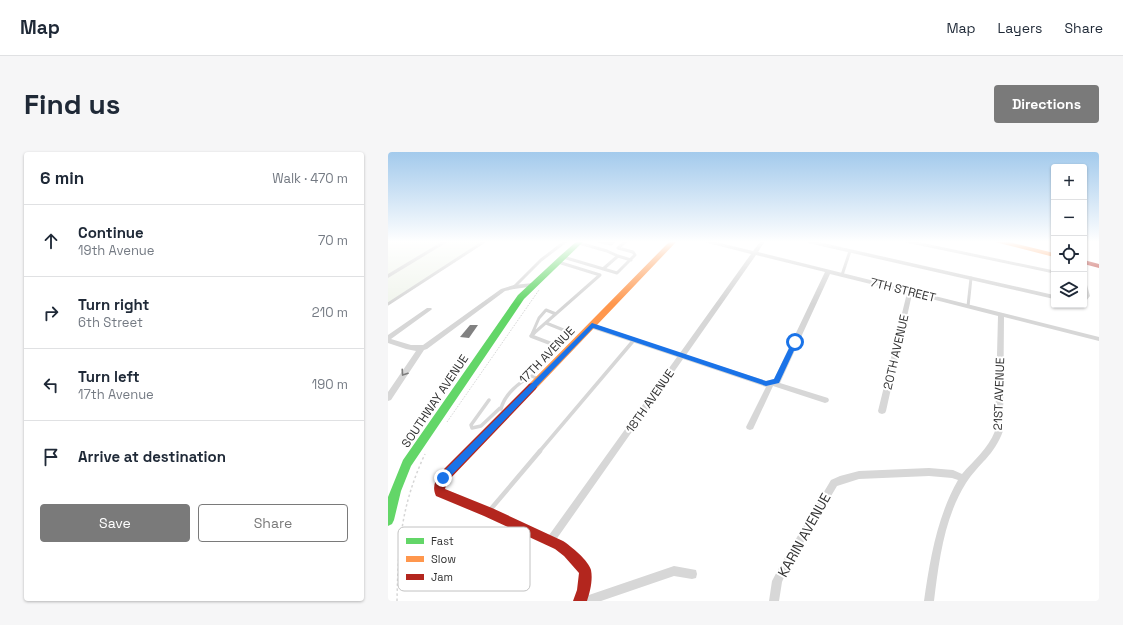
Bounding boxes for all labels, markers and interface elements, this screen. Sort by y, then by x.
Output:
text: Map [20,15,60,40]
text: Map [946,19,976,37]
text: Layers [998,19,1042,37]
text: Share [1064,19,1103,37]
button: Directions [994,85,1099,123]
text: Find us [24,86,121,122]
map controls [1051,164,1087,308]
button: + [1051,164,1087,200]
text: 6 min [40,167,84,189]
text: Walk · 470 m [272,170,348,187]
button: − [1051,200,1087,236]
text: Continue [78,223,144,242]
icon: ahead [40,230,62,252]
text: 70 m [318,232,348,249]
button: locate [1051,236,1087,272]
text: 19th Avenue [78,242,154,259]
button: layers [1051,272,1087,308]
street label: 7TH STREET [869,274,937,306]
text: Turn right [78,295,149,314]
icon: right [40,302,62,324]
text: 210 m [312,304,348,321]
street label: 20TH AVENUE [880,313,912,391]
text: 6th Street [78,314,143,331]
street label: 17TH AVENUE [516,323,578,387]
route start [786,333,804,351]
street label: SOUTHWAY AVENUE [398,351,472,451]
street label: 21ST AVENUE [990,357,1008,431]
street label: 18TH AVENUE [622,366,678,436]
text: Turn left [78,367,140,386]
one-way arrow [402,369,409,376]
icon: left [40,374,62,396]
text: 190 m [312,376,348,393]
text: 17th Avenue [78,386,154,403]
icon: arrive [40,446,62,468]
text: Arrive at destination [78,447,226,466]
route end [434,469,452,487]
street label: KARIN AVENUE [773,490,835,580]
button: Save [40,504,190,542]
button: Share [198,504,348,542]
legend [398,527,530,591]
text: Fast [431,534,454,548]
text: Slow [431,552,456,566]
text: Jam [431,570,453,584]

